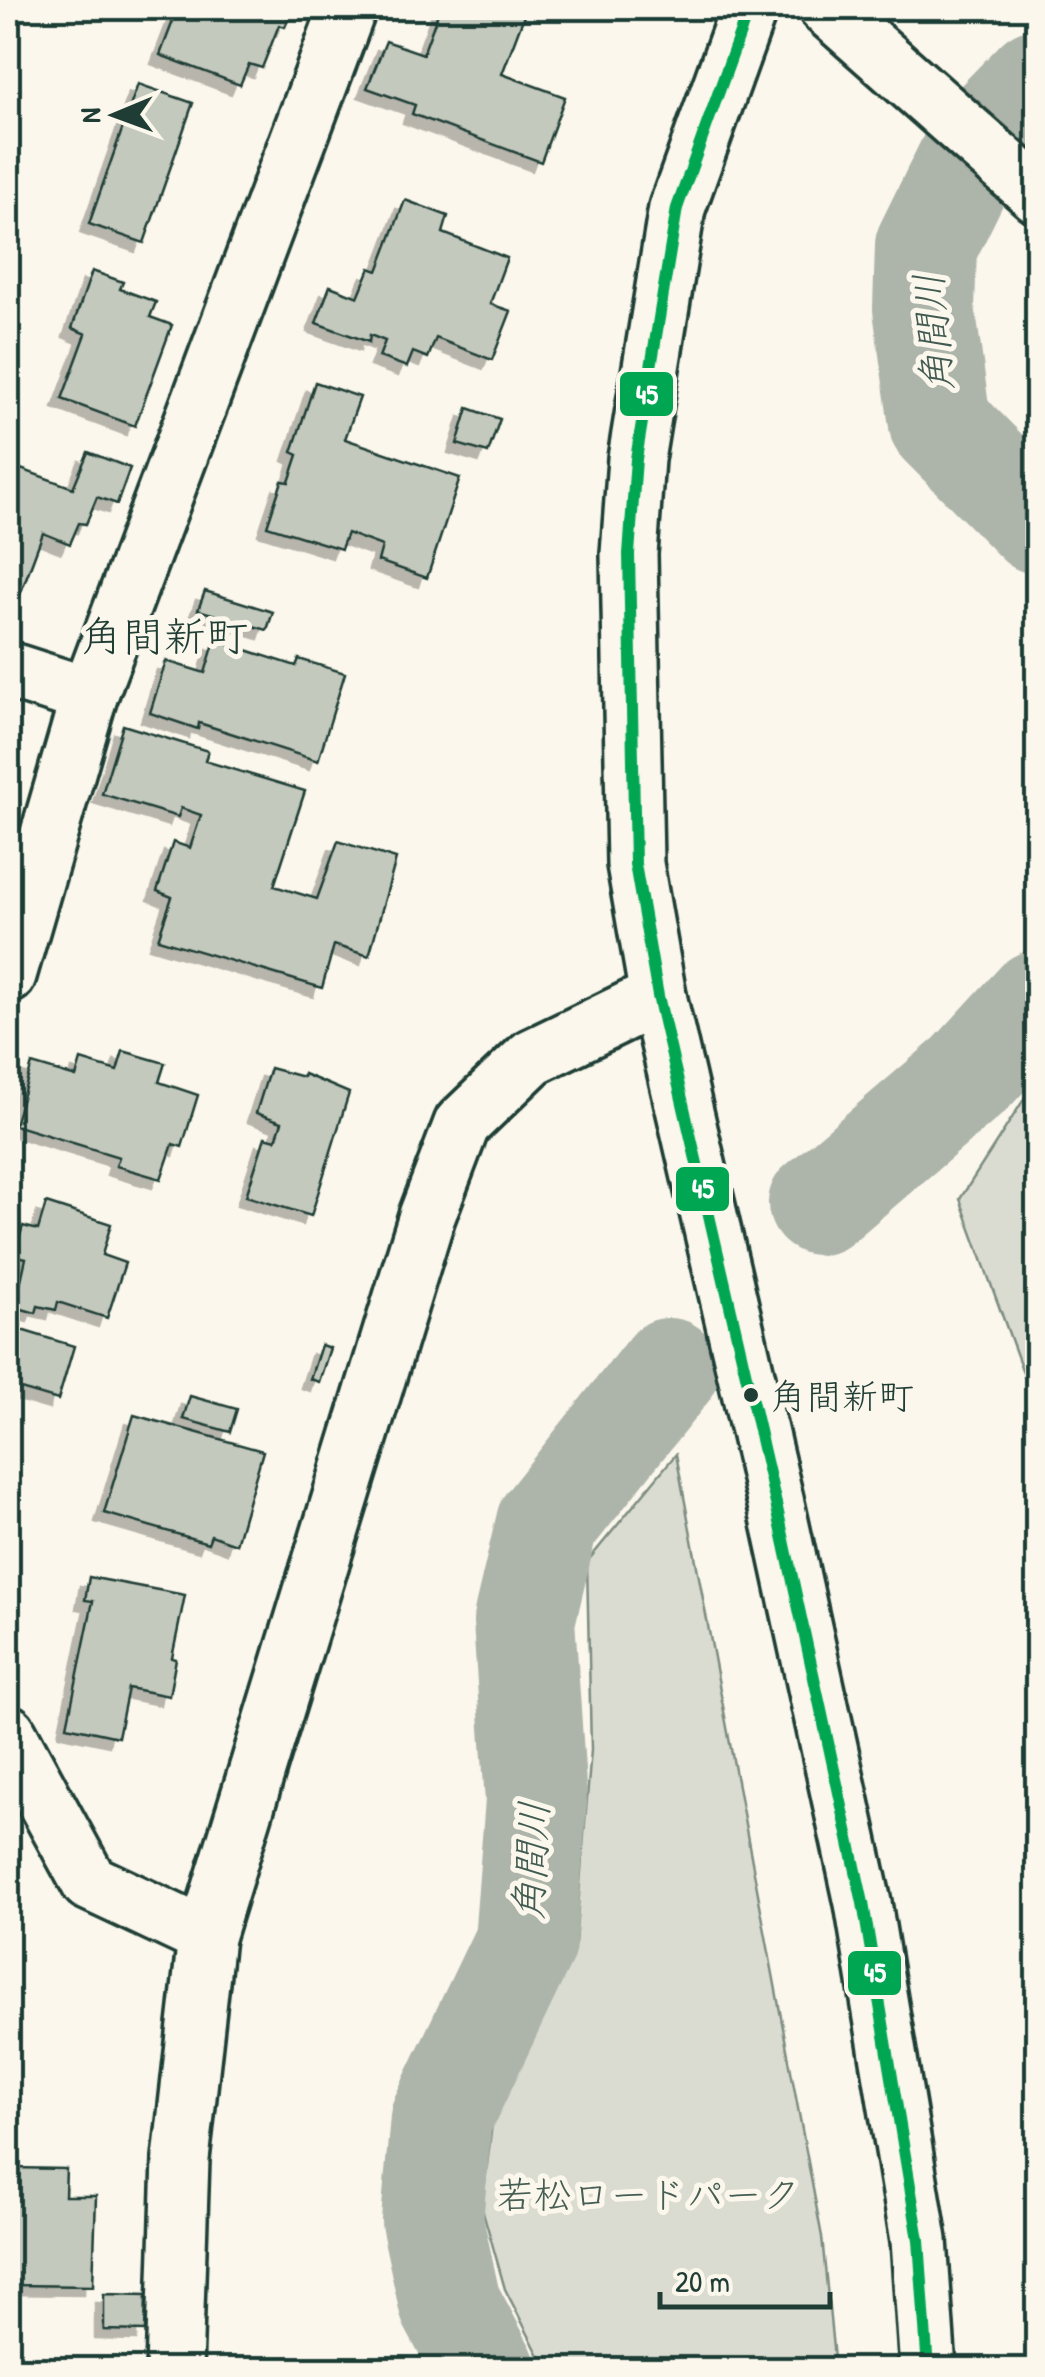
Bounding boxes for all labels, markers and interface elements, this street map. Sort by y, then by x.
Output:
north arrow [65,65,165,165]
text: N [71,108,109,123]
water label: 角間川 [900,271,964,395]
line badge: 45 [618,370,675,418]
text: 45 [636,375,658,413]
district label: 角間新町 [80,607,248,664]
line badge: 45 [674,1165,731,1213]
text: 45 [692,1169,714,1207]
place label: 角間新町 [770,1371,914,1420]
marker: 角間新町 [741,1385,761,1405]
water label: 角間川 [500,1800,560,1922]
line badge: 45 [846,1949,903,1997]
text: 45 [864,1953,886,1991]
park label: 若松ロードパーク [496,2168,800,2220]
scale bar [660,2247,830,2309]
text: 20 m [675,2261,730,2301]

